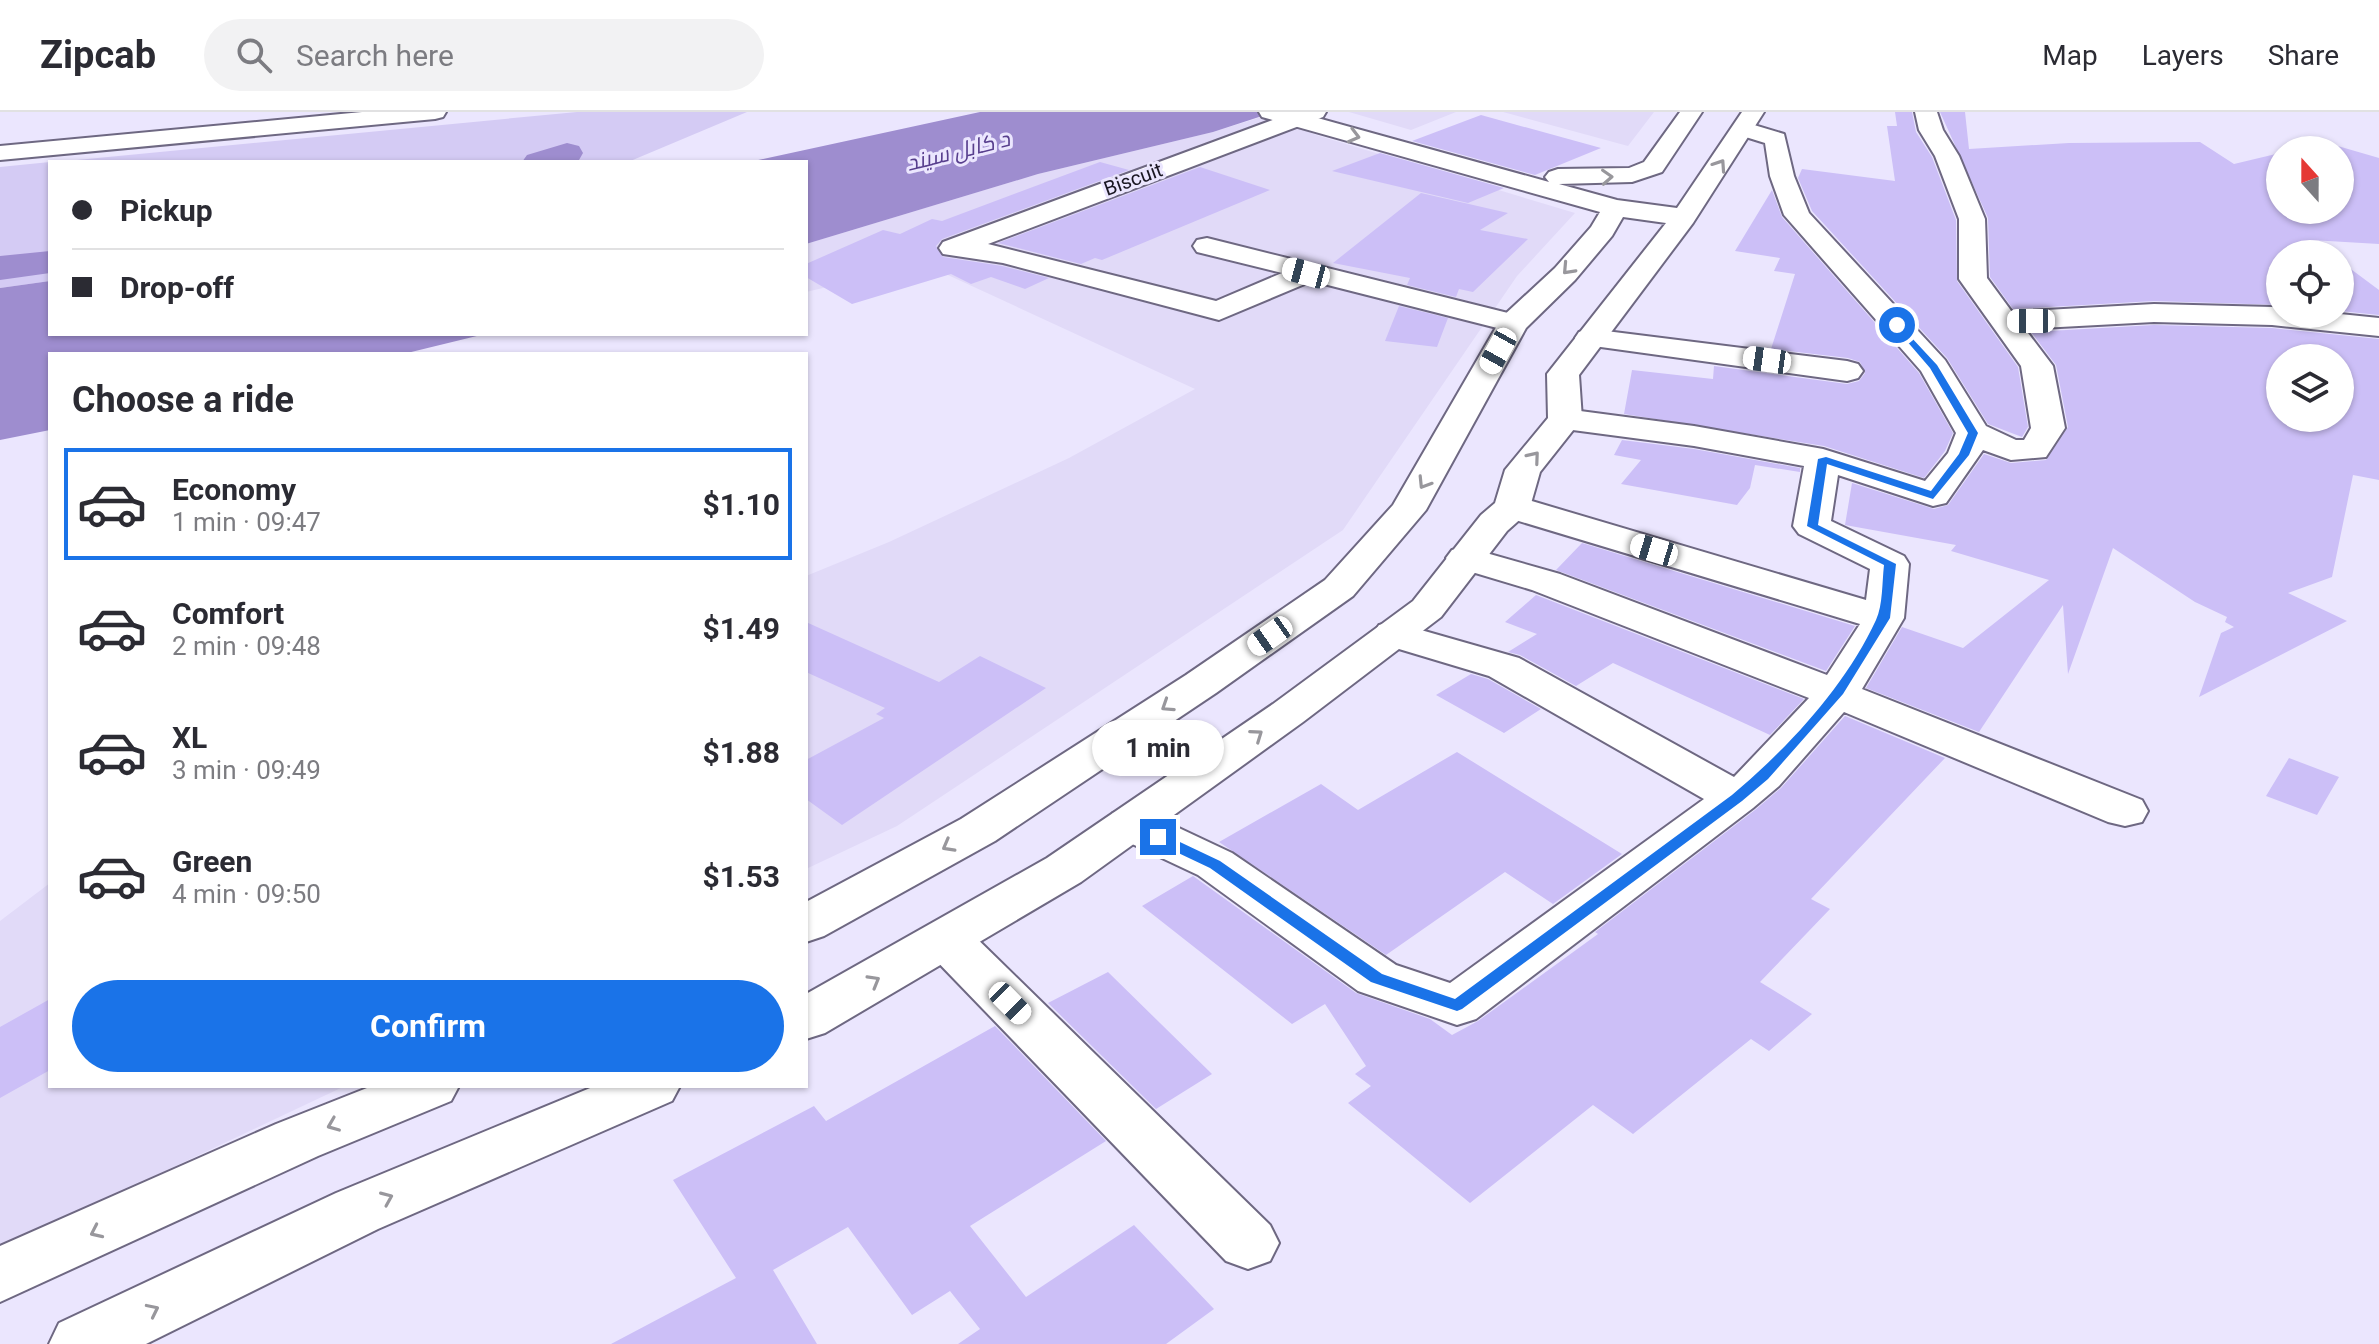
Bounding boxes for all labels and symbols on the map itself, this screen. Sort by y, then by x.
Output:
water label: د کابل سيند [904,126,1014,177]
one-way arrow [1346,126,1360,143]
north arrow [2266,136,2354,224]
street label: Biscuit [1100,157,1166,201]
one-way arrow [1710,160,1725,174]
one-way arrow [1601,169,1614,186]
car [1280,255,1332,291]
one-way arrow [1564,260,1578,275]
route start [1879,307,1915,343]
car [2007,309,2055,333]
car [1476,324,1520,378]
car [1742,345,1792,375]
one-way arrow [1524,452,1539,466]
one-way arrow [1419,474,1434,489]
car [1628,532,1680,568]
car [1243,612,1297,660]
one-way arrow [1162,696,1176,711]
callout: 1 min [1092,721,1224,777]
one-way arrow [1249,730,1263,744]
route end [1140,819,1176,855]
one-way arrow [943,836,957,852]
one-way arrow [865,975,880,990]
car [985,978,1035,1028]
one-way arrow [327,1116,341,1132]
one-way arrow [379,1192,394,1208]
one-way arrow [89,1222,104,1238]
one-way arrow [144,1304,159,1320]

